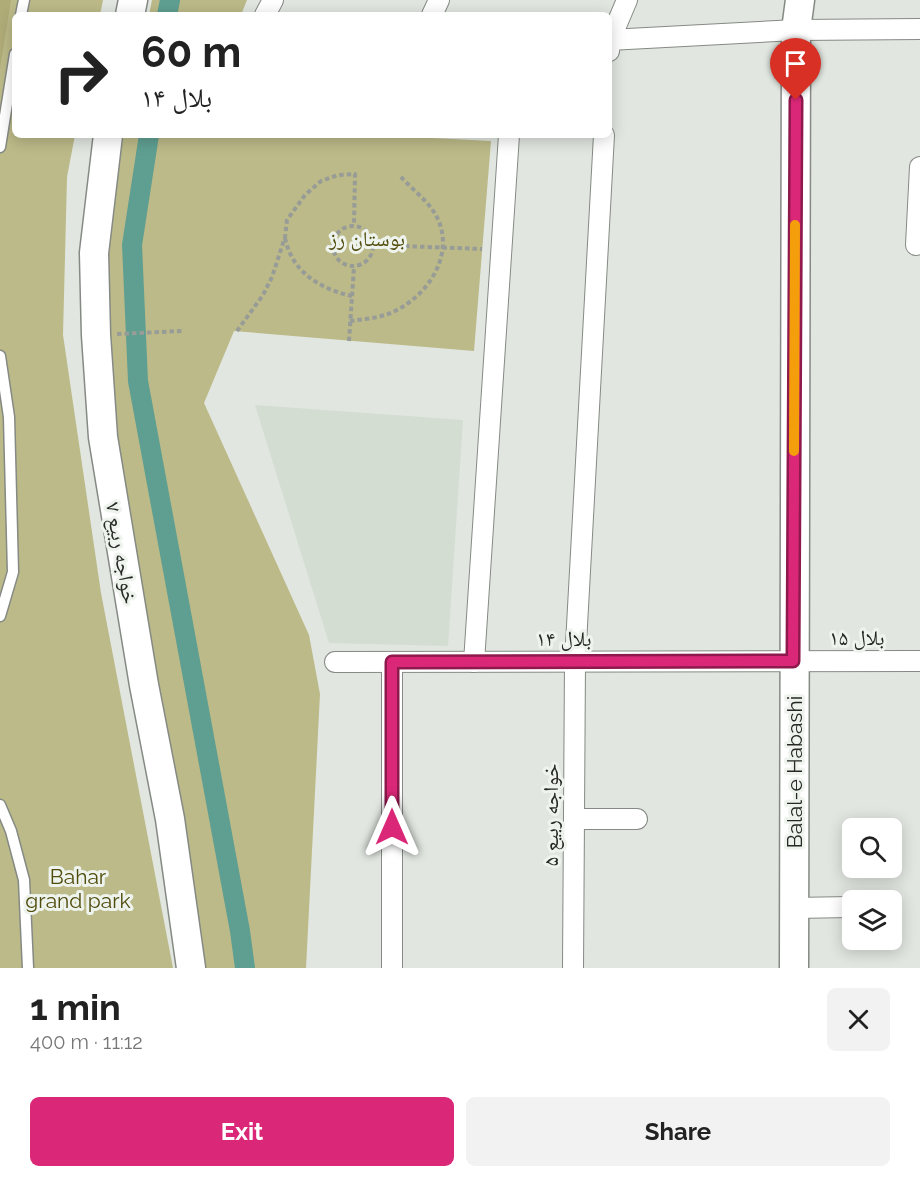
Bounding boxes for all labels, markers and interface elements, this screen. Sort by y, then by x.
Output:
text: 60 m [141,28,241,77]
icon: right [42,36,120,114]
pin [770,38,821,100]
icon: arrive [779,47,812,80]
text: بلال ۱۴ [141,82,212,113]
park label: بوستان رز [328,226,405,251]
street label: خواجه ربیع ۷ [100,500,143,606]
street label: بلال ۱۵ [829,625,885,650]
street label: بلال ۱۴ [536,626,592,651]
street label: Balal-e Habashi [782,696,807,848]
street label: خواجه ربیع ۵ [538,764,564,866]
position arrow [360,795,424,859]
map controls [842,818,902,950]
button: search [842,818,902,878]
park label: Bahar grand park [25,864,131,913]
button: layers [842,890,902,950]
text: 1 min [30,986,121,1028]
button: close [827,988,890,1051]
text: 400 m · 11:12 [30,1030,143,1054]
button: Exit [30,1097,454,1166]
button: Share [466,1097,890,1166]

